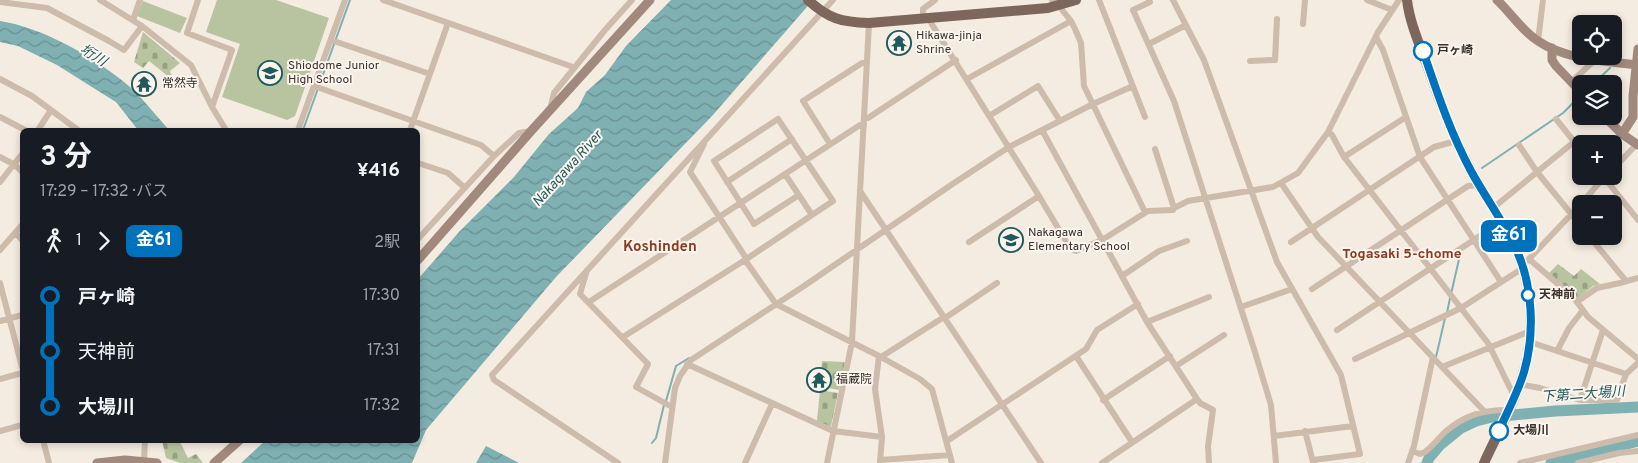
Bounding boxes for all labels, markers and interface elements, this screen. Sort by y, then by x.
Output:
map controls [1572,15,1622,245]
button: locate [1572,15,1622,65]
place label: Hikawa-jinja Shrine [916,28,982,58]
temple icon: Hikawa-jinja Shrine [886,30,912,56]
water label: 垳川 [77,41,111,72]
marker: 戸ヶ崎 [1413,41,1433,61]
place label: 戸ヶ崎 [1437,43,1473,59]
place label: Shiodome Junior High School [288,58,380,88]
school or university icon: Shiodome Junior High School [257,60,283,86]
temple icon: 常然寺 [131,71,157,97]
button: layers [1572,75,1622,125]
place label: 常然寺 [162,76,198,92]
water label: Nakagawa River [529,126,608,211]
button: + [1572,135,1622,185]
text: 3 分 [40,140,92,176]
text: ¥416 [357,159,400,183]
text: 17:29 – 17:32 · バス [40,182,168,202]
button: − [1572,195,1622,245]
line badge: 金61 [1480,220,1538,252]
text: 金61 [1491,224,1527,247]
place label: Nakagawa Elementary School [1028,225,1130,255]
icon: walk [40,227,68,255]
icon: forward [90,227,118,255]
school or university icon: Nakagawa Elementary School [998,227,1024,253]
text: 金61 [136,229,172,252]
text: 1 [76,231,82,251]
text: 2駅 [374,233,400,253]
district label: Koshinden [623,238,697,257]
district label: Togasaki 5-chome [1342,246,1462,263]
text: 戸ヶ崎 [78,286,135,310]
text: 17:30 [363,286,400,306]
place label: 天神前 [1539,287,1575,303]
marker: 天神前 [1521,288,1535,302]
text: 天神前 [78,341,135,365]
text: 17:31 [367,341,400,361]
temple icon: 福蔵院 [806,367,832,393]
place label: 福蔵院 [836,372,872,388]
water label: 下第二大場川 [1541,383,1627,406]
text: 大場川 [78,396,135,420]
text: 17:32 [364,396,400,416]
marker: 大場川 [1489,421,1509,441]
place label: 大場川 [1513,423,1549,439]

